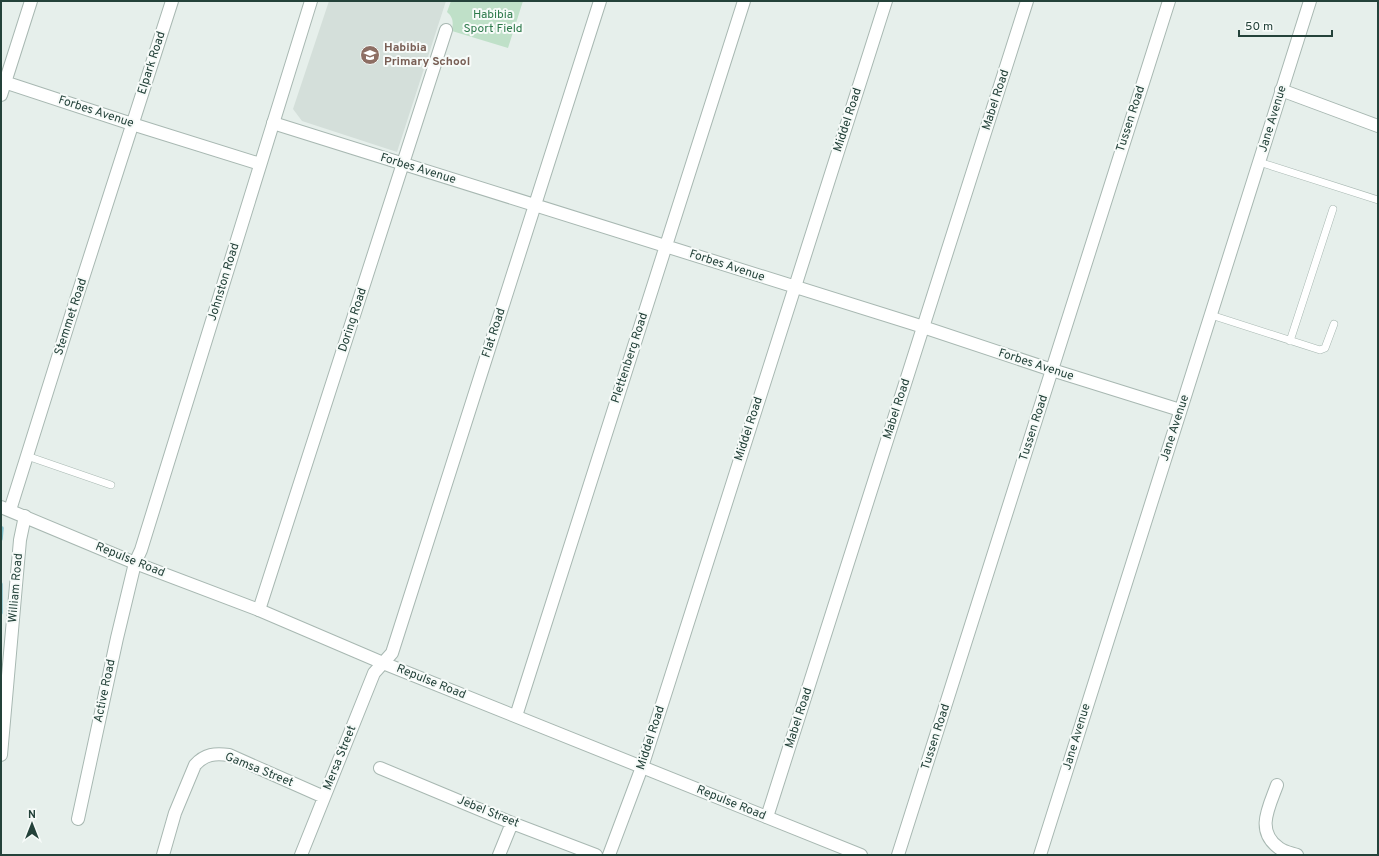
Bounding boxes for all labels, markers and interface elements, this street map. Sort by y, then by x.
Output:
park label: Habibia Sport Field [463,7,523,37]
scale bar [1239,12,1332,38]
text: 50 m [1245,19,1273,35]
street label: Elpark Road [134,29,170,97]
place label: Habibia Primary School [384,40,470,70]
school or university icon: Habibia Primary School [359,44,381,66]
street label: Mabel Road [979,68,1013,132]
street label: Tussen Road [1113,84,1149,154]
street label: Jane Avenue [1255,84,1291,154]
street label: Middel Road [830,86,866,154]
street label: Forbes Avenue [56,92,136,132]
street label: Forbes Avenue [378,150,458,188]
street label: Johnston Road [205,241,243,323]
street label: Forbes Avenue [687,246,767,286]
street label: Stemmet Road [51,276,91,358]
street label: Doring Road [335,286,371,354]
street label: Flat Road [478,306,510,360]
street label: Plettenberg Road [608,311,652,405]
street label: Forbes Avenue [996,345,1076,385]
street label: Mabel Road [880,377,914,441]
street label: Tussen Road [1016,393,1052,463]
street label: Jane Avenue [1157,393,1193,463]
street label: Middel Road [731,395,767,463]
street label: Repulse Road [93,539,167,581]
street label: William Road [5,553,27,623]
street label: Active Road [90,658,120,724]
street label: Repulse Road [394,661,468,703]
street label: Mabel Road [782,686,816,750]
street label: Tussen Road [918,702,954,772]
street label: Jane Avenue [1059,702,1095,772]
street label: Middel Road [633,704,669,772]
street label: Mersa Street [320,723,360,793]
street label: Gamsa Street [222,749,296,791]
street label: Repulse Road [694,782,768,824]
street label: Jebel Street [455,792,521,832]
north arrow [12,804,52,844]
text: N [28,808,36,822]

